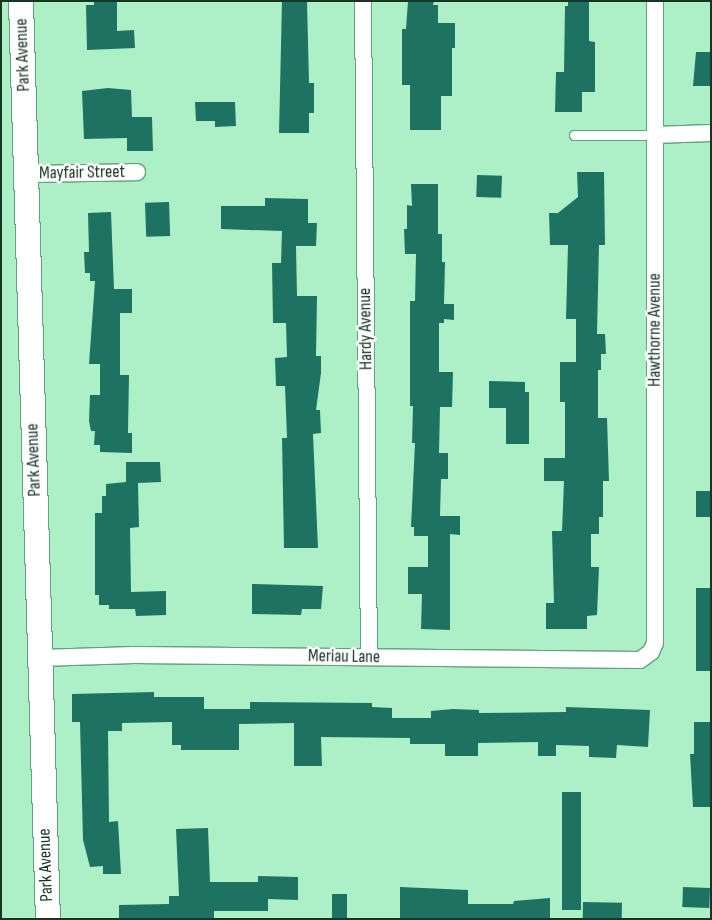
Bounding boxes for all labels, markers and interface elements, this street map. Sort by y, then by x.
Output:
street label: Park Avenue [11,18,35,92]
street label: Mayfair Street [39,161,125,185]
street label: Hawthorne Avenue [644,273,666,387]
street label: Hardy Avenue [354,288,378,370]
street label: Park Avenue [22,423,46,497]
street label: Meriau Lane [308,646,380,668]
street label: Park Avenue [34,828,58,902]

